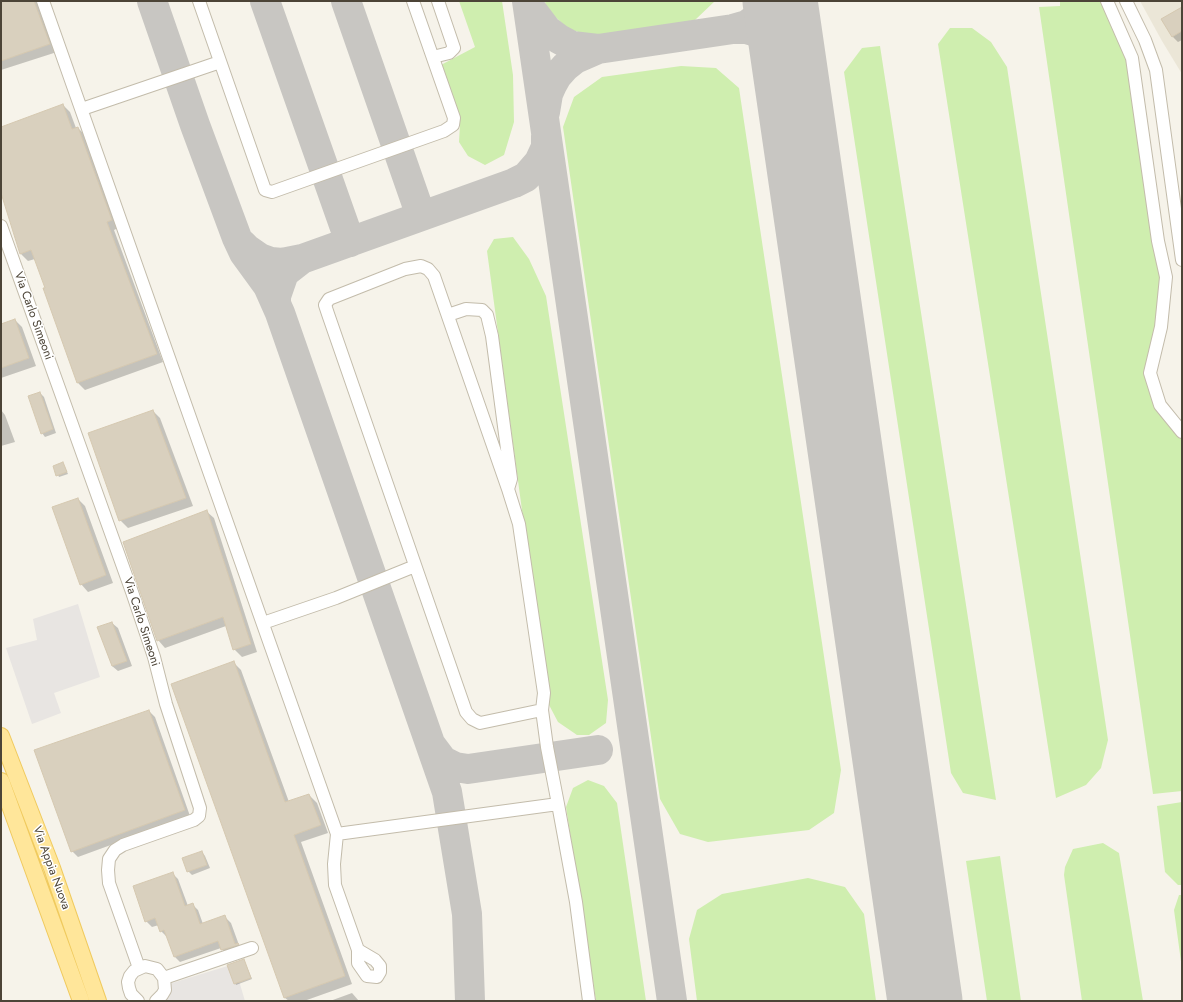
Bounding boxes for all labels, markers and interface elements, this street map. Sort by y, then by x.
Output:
street label: Via Carlo Simeoni [10,270,56,362]
street label: Via Carlo Simeoni [120,576,162,668]
street label: Via Appia Nuova [29,824,73,912]

